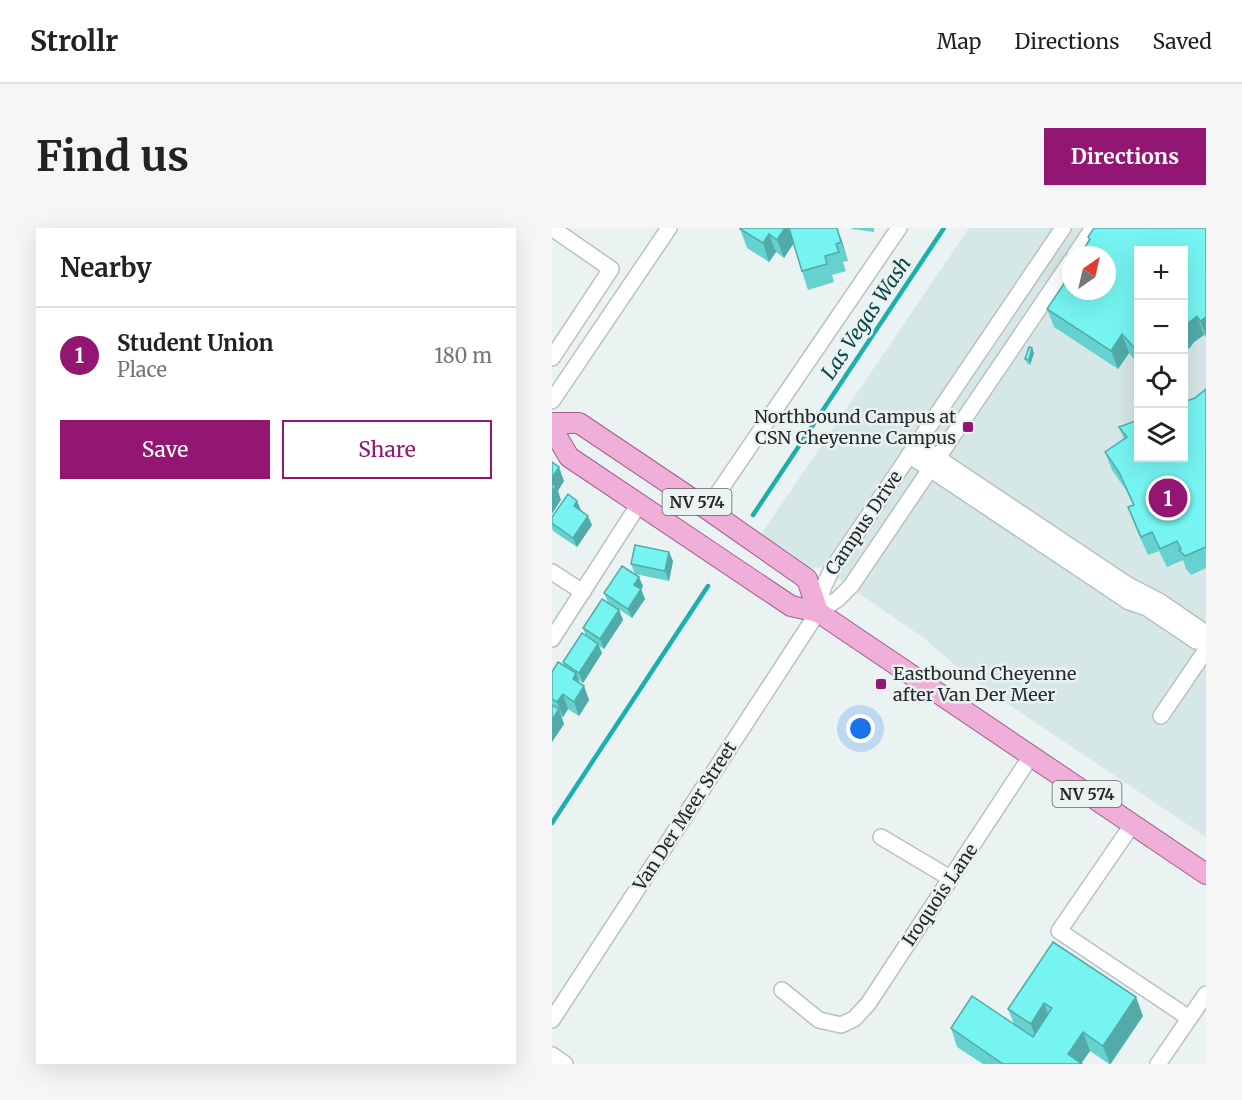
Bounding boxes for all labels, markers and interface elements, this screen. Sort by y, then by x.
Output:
text: Strollr [30,23,118,59]
text: Map [937,28,981,55]
text: Directions [1014,28,1119,55]
text: Saved [1152,28,1212,55]
button: Directions [1044,128,1206,185]
text: Find us [36,130,189,182]
north arrow [1062,246,1116,300]
map controls [1134,246,1188,462]
button: + [1134,246,1188,300]
text: Nearby [60,251,152,284]
water label: Las Vegas Wash [815,252,916,384]
button: − [1134,300,1188,354]
text: Student Union [117,329,273,357]
text: 1 [75,343,84,368]
text: 180 m [434,343,492,368]
button: locate [1134,354,1188,408]
text: Place [117,357,167,382]
place label: Northbound Campus at CSN Cheyenne Campus [754,405,956,449]
button: layers [1134,408,1188,462]
button: Save [60,420,270,479]
button: Share [282,420,492,479]
marker: Northbound Campus at CSN Cheyenne Campus [961,420,975,434]
street label: Campus Drive [820,466,907,579]
pin: 1 [1148,476,1188,520]
road number: NV 574 [662,489,732,515]
place label: Eastbound Cheyenne after Van Der Meer [893,662,1076,706]
marker: Eastbound Cheyenne after Van Der Meer [874,677,888,691]
your location [846,714,875,743]
street label: Van Der Meer Street [627,737,741,895]
road number: NV 574 [1052,781,1122,807]
street label: Iroquois Lane [897,839,982,950]

